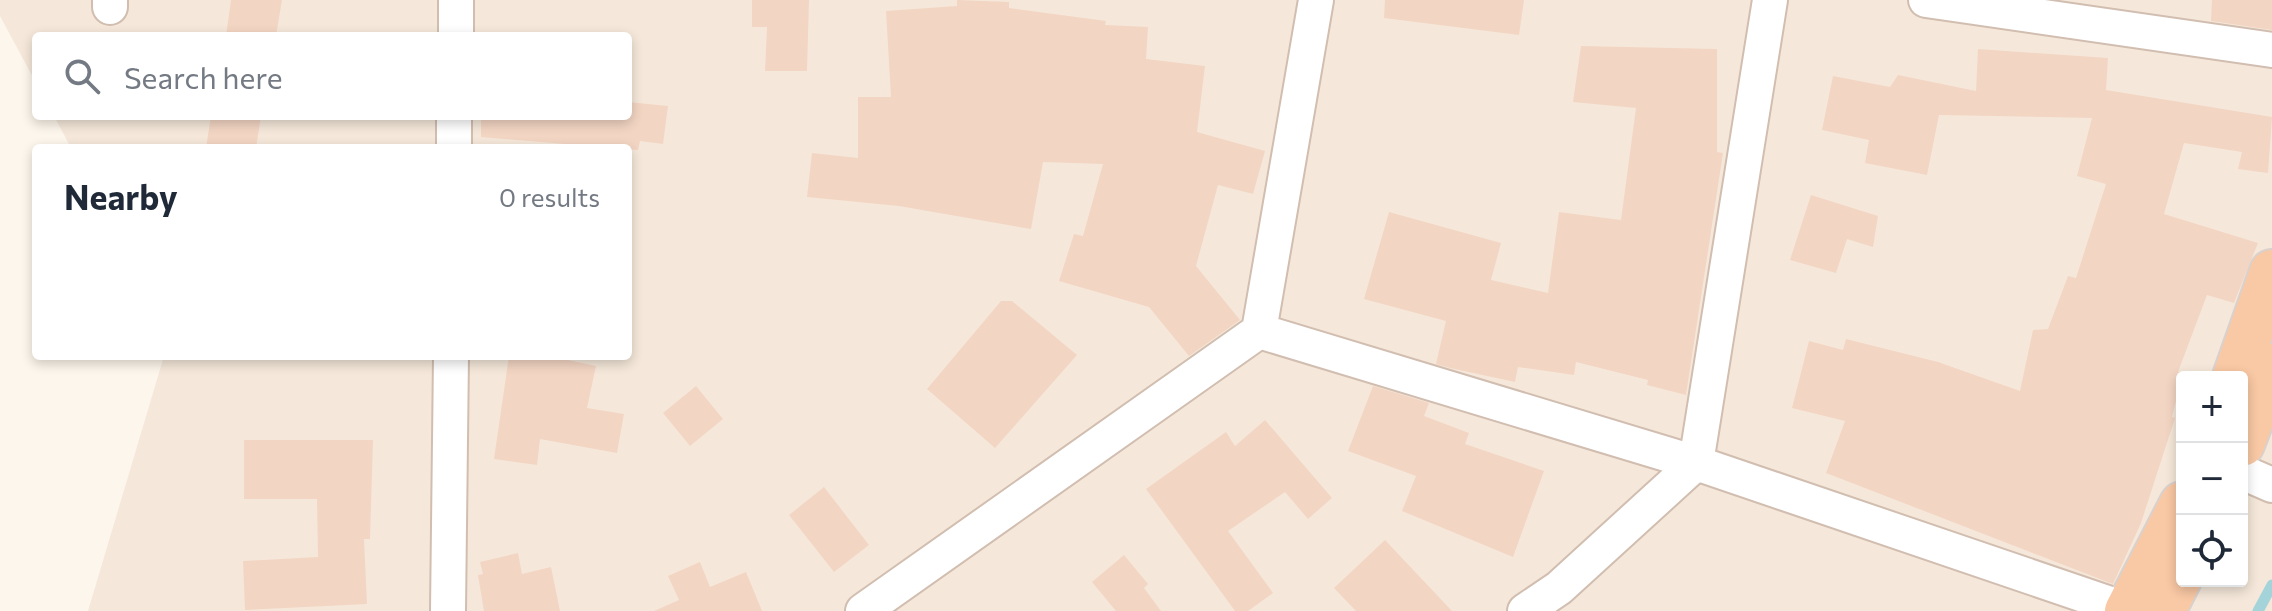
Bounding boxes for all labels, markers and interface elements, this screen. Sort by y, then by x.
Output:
search box [32,32,632,120]
icon: search [60,54,104,98]
text: Search here [124,58,283,95]
text: Nearby [64,175,178,217]
text: 0 results [499,181,600,212]
map controls [2176,371,2248,587]
button: + [2176,371,2248,443]
button: − [2176,443,2248,515]
button: locate [2176,515,2248,587]

